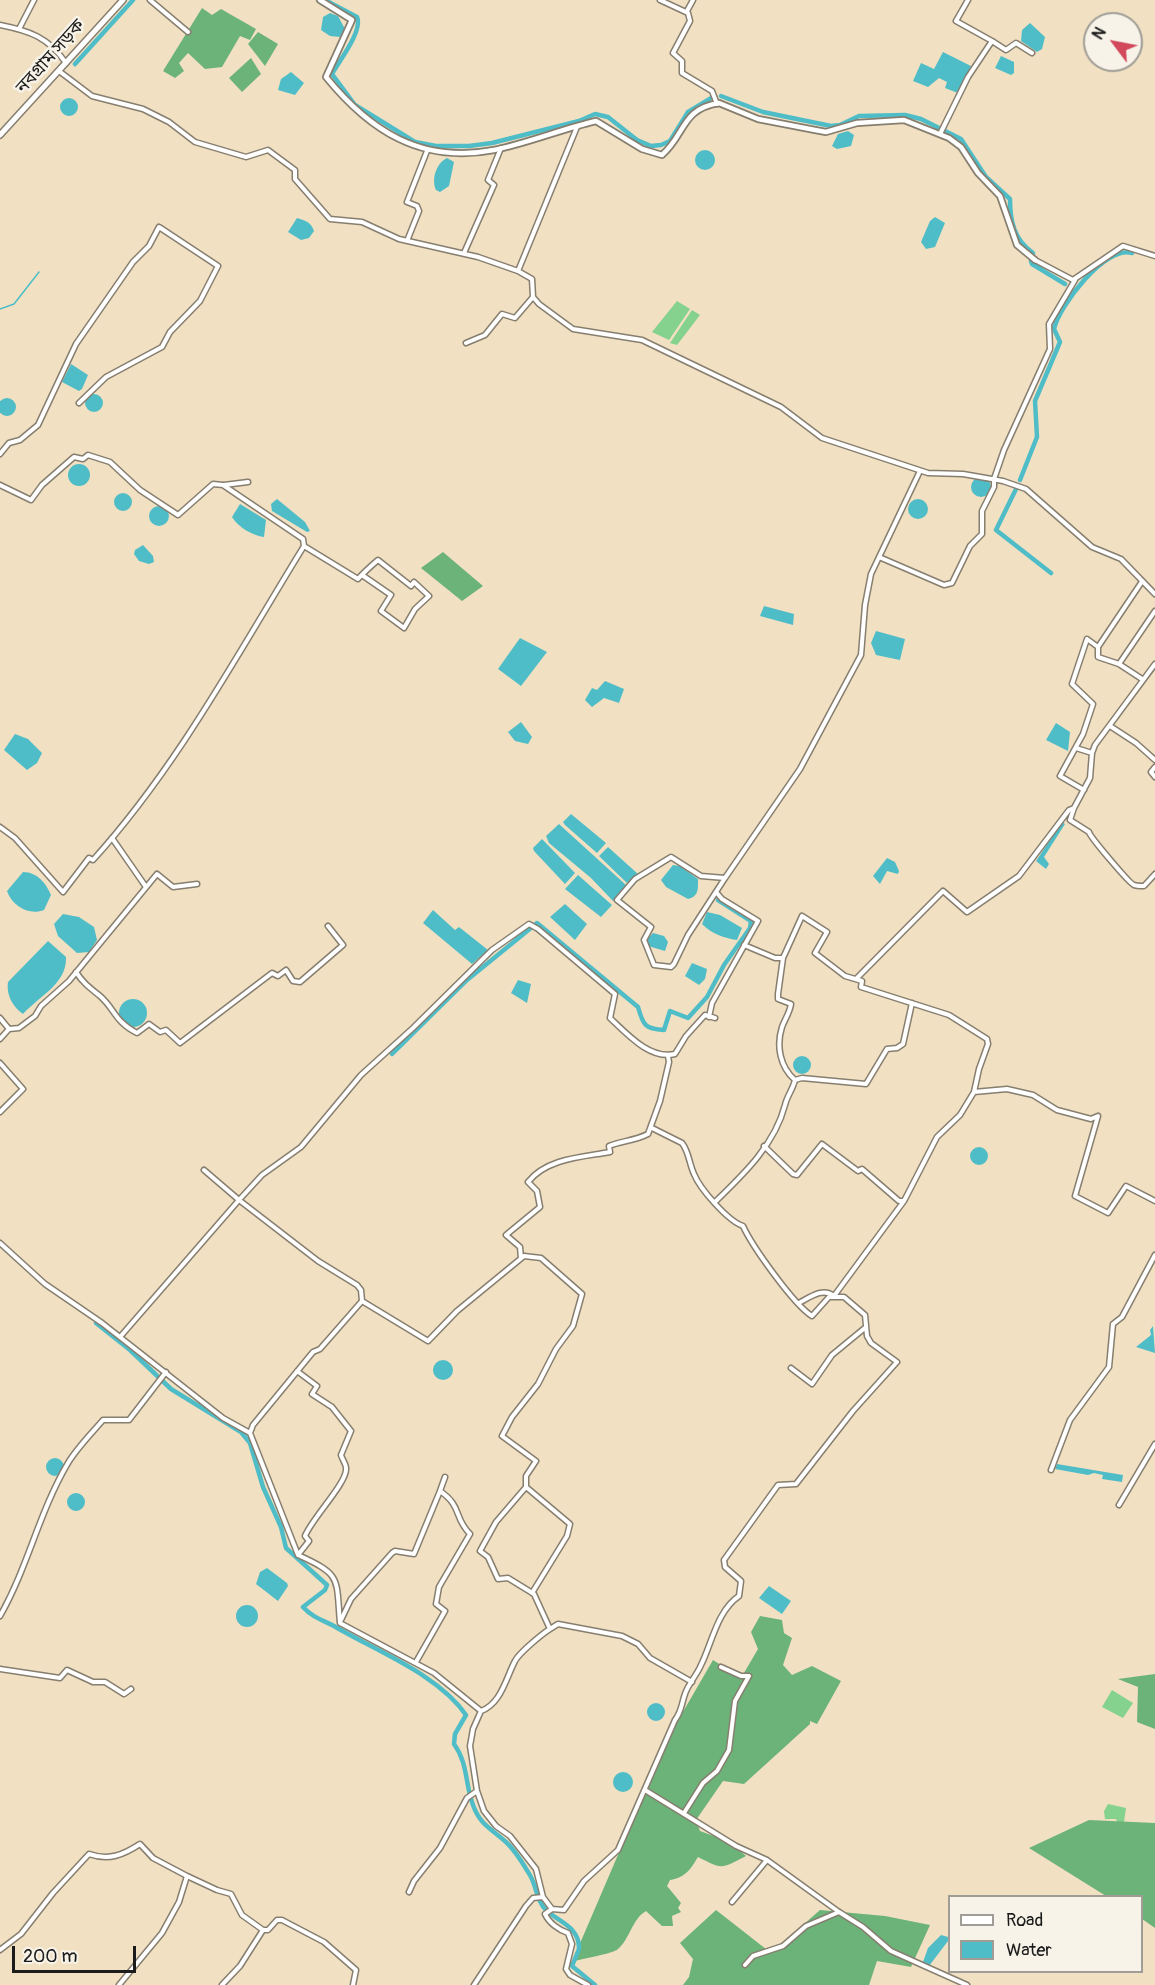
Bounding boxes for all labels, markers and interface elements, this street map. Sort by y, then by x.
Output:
north arrow [1083,12,1143,72]
street label: নবগ্রাম সড়ক [12,15,90,99]
text: N [1088,24,1111,43]
legend [948,1895,1143,1973]
text: Road [1006,1909,1043,1932]
scale bar [15,1934,140,1972]
text: Water [1006,1939,1052,1962]
text: 200 m [23,1945,78,1968]

